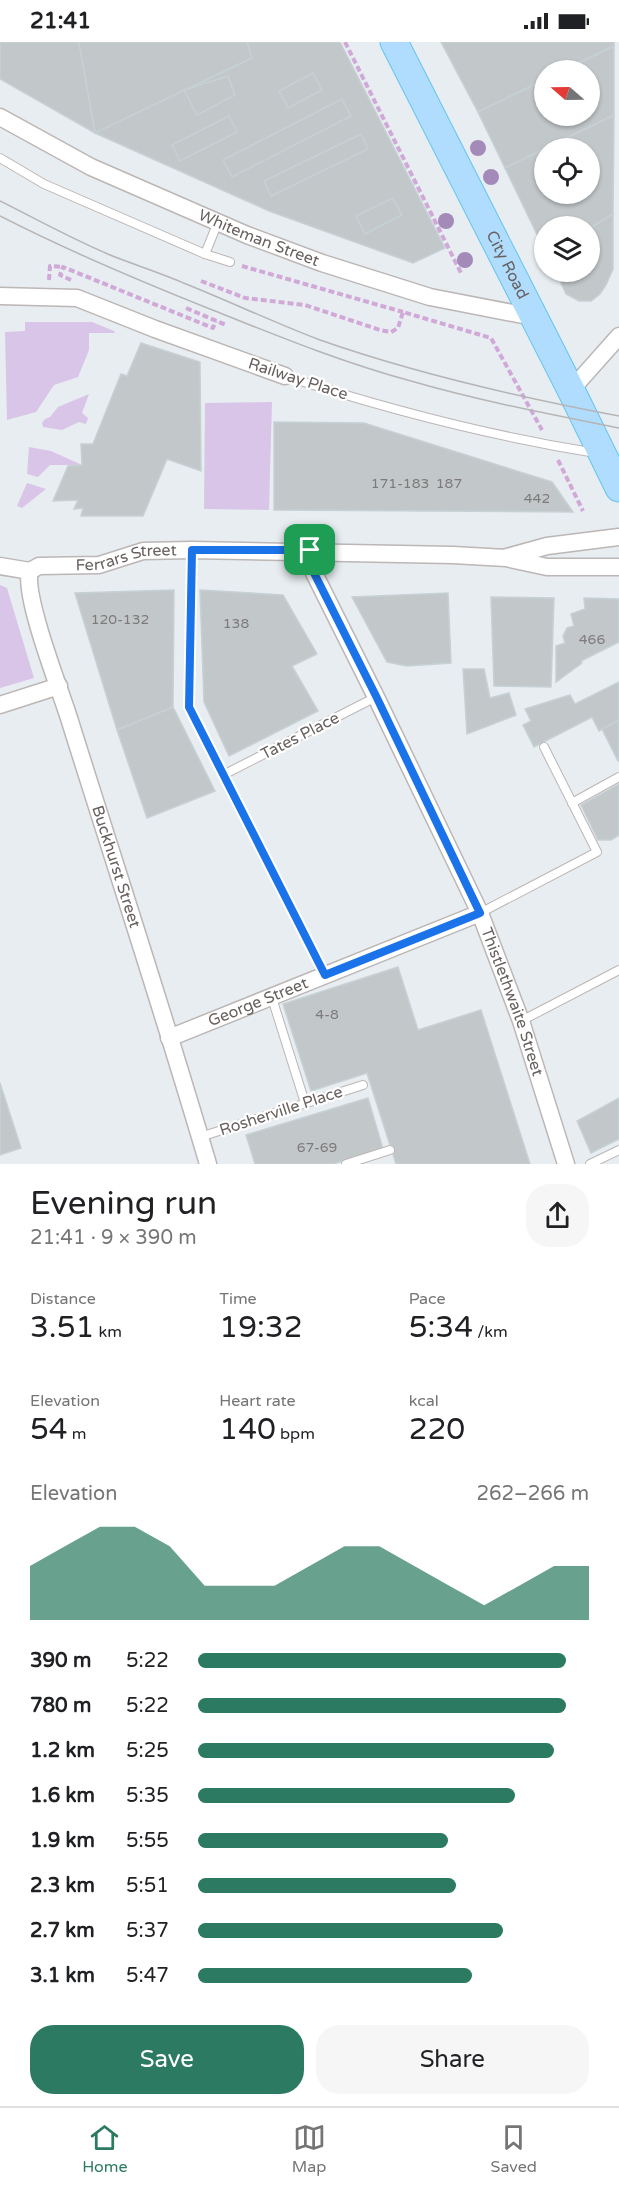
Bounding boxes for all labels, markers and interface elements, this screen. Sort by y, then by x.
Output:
text: 21:41 [30,8,91,34]
north arrow [534,60,600,126]
map controls [534,60,600,282]
button: locate [534,138,600,204]
street label: Whiteman Street [195,205,322,271]
button: layers [534,216,600,282]
street label: City Road [482,227,533,302]
street label: Railway Place [246,353,350,405]
house number: 171-183 [371,475,429,492]
house number: 187 [436,475,462,492]
house number: 442 [524,490,550,507]
pin [284,524,335,575]
icon: arrive [293,533,326,566]
street label: Ferrars Street [76,540,177,575]
house number: 120-132 [91,611,149,628]
house number: 138 [223,615,249,632]
house number: 466 [579,631,605,648]
street label: Tates Place [257,708,343,764]
street label: Buckhurst Street [87,803,145,930]
street label: Thistlethwaite Street [476,925,548,1079]
street label: George Street [205,973,311,1031]
house number: 4-8 [315,1006,339,1023]
street label: Rosherville Place [217,1082,345,1140]
house number: 67-69 [297,1139,337,1156]
text: Evening run [30,1184,217,1223]
button: share [526,1184,589,1247]
text: 21:41 · 9 × 390 m [30,1226,197,1250]
text: Distance [30,1289,96,1309]
text: Time [219,1289,257,1309]
text: Pace [409,1289,446,1309]
text: 3.51 [30,1309,94,1346]
text: 19:32 [219,1309,303,1346]
text: 5:34 [409,1309,473,1346]
text: km [94,1322,122,1342]
text: /km [473,1322,508,1342]
text: Elevation [30,1391,100,1411]
text: Heart rate [219,1391,296,1411]
text: kcal [409,1391,439,1411]
text: 54 [30,1411,68,1448]
text: 140 [219,1411,276,1448]
text: 220 [409,1411,465,1448]
text: m [68,1424,87,1444]
text: bpm [276,1424,315,1444]
text: Elevation [30,1482,117,1506]
text: 262–266 m [476,1482,589,1506]
text: 390 m [30,1649,91,1673]
text: 5:22 [126,1649,169,1673]
text: 780 m [30,1694,91,1718]
text: 5:22 [126,1694,169,1718]
text: 1.2 km [30,1739,95,1763]
text: 5:25 [126,1739,169,1763]
text: 1.6 km [30,1784,95,1808]
text: 5:35 [126,1784,169,1808]
text: 1.9 km [30,1829,95,1853]
text: 5:55 [126,1829,169,1853]
text: 2.3 km [30,1874,95,1898]
text: 5:51 [126,1874,169,1898]
text: 2.7 km [30,1919,95,1943]
text: 5:37 [126,1919,169,1943]
text: 3.1 km [30,1964,95,1988]
text: 5:47 [126,1964,169,1988]
button: Save [30,2025,304,2094]
button: Share [316,2025,589,2094]
tab: Home [82,2121,127,2177]
tab: Map [292,2121,326,2177]
tab: Saved [491,2121,537,2177]

